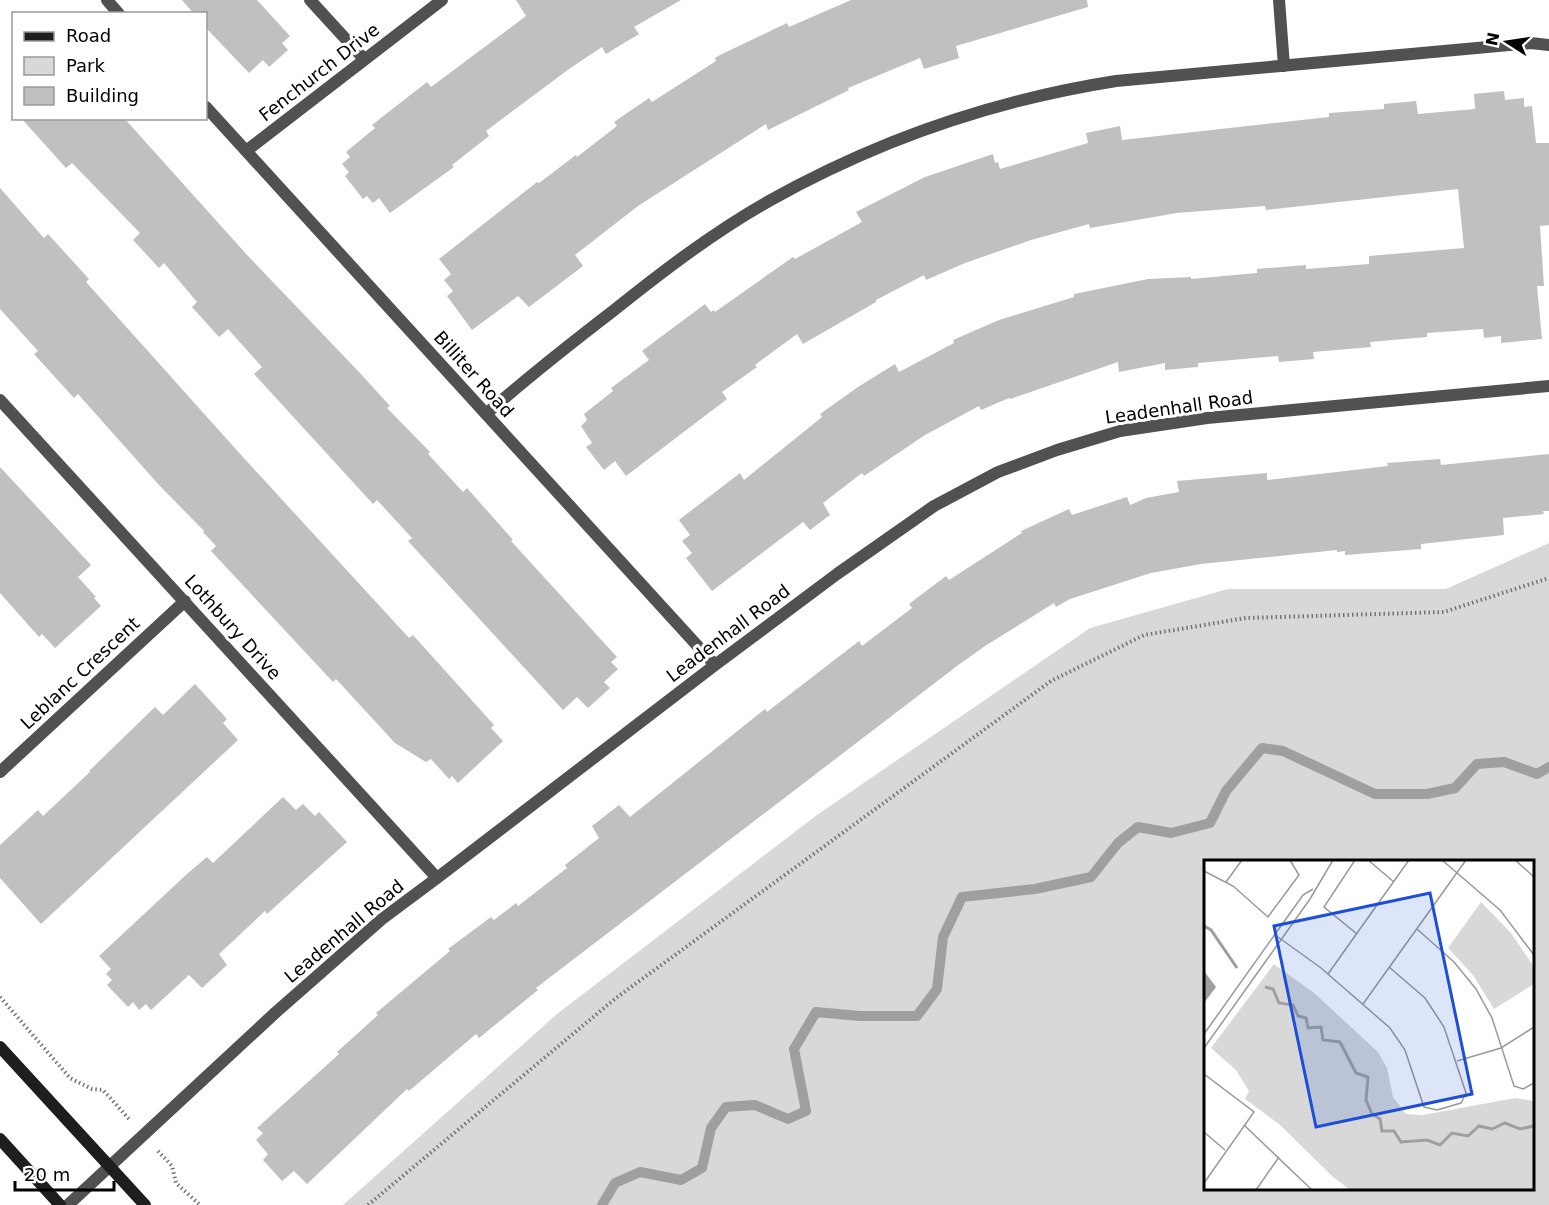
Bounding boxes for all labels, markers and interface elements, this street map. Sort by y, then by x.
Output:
legend [12,12,207,120]
north arrow [1477,12,1537,72]
street label: Fenchurch Drive [255,19,383,125]
text: Road [66,25,111,46]
text: N [1482,30,1504,48]
text: Park [66,55,105,76]
text: Building [66,85,139,106]
street label: Billiter Road [430,327,518,421]
street label: Leadenhall Road [1104,386,1254,428]
street label: Lothbury Drive [180,570,286,684]
street label: Leadenhall Road [662,580,794,686]
street label: Leblanc Crescent [16,613,144,733]
inset map [1204,860,1534,1190]
street label: Leadenhall Road [280,875,408,987]
scale bar [15,1154,114,1192]
text: 20 m [24,1164,70,1185]

